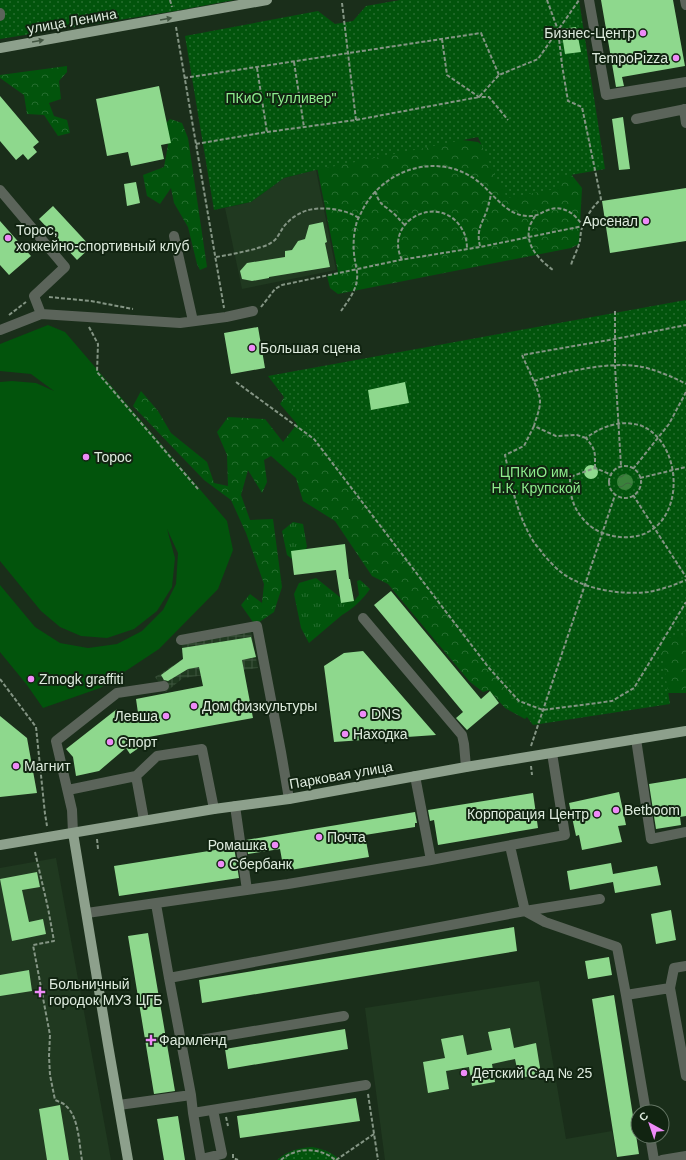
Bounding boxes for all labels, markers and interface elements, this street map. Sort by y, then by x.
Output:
street label: улица Ленина [26,5,118,37]
one-way arrow [160,15,172,21]
place label: Бизнес-Центр [544,25,635,41]
marker: Бизнес-Центр [638,28,648,38]
one-way arrow [32,38,45,44]
place label: TempoPizza [592,50,668,66]
marker: TempoPizza [671,53,681,63]
park label: ПКиО "Гулливер" [225,90,337,106]
place label: Арсенал [582,213,638,229]
marker: Арсенал [641,216,651,226]
place label: Торос, хоккейно-спортивный клуб [16,222,189,254]
marker: Торос, хоккейно-спортивный клуб [3,233,13,243]
place label: Большая сцена [260,340,361,356]
marker: Большая сцена [247,343,257,353]
place label: Торос [94,449,132,465]
marker: Торос [81,452,91,462]
park label: ЦПКиО им. Н.К. Крупской [491,464,581,496]
place label: Zmogk graffiti [39,671,124,687]
marker: Zmogk graffiti [26,674,36,684]
place label: Дом физкультуры [202,698,317,714]
marker: Дом физкультуры [189,701,199,711]
place label: DNS [371,706,401,722]
place label: Левша [115,708,158,724]
marker: DNS [358,709,368,719]
marker: Левша [161,711,171,721]
place label: Находка [353,726,408,742]
marker: Находка [340,729,350,739]
place label: Спорт [118,734,158,750]
marker: Спорт [105,737,115,747]
place label: Магнит [24,758,71,774]
street label: Парковая улица [288,758,394,792]
marker: Магнит [11,761,21,771]
place label: Betboom [624,802,680,818]
marker: Betboom [611,805,621,815]
place label: Корпорация Центр [467,806,589,822]
marker: Корпорация Центр [592,809,602,819]
place label: Почта [327,829,366,845]
marker: Почта [314,832,324,842]
place label: Ромашка [208,837,267,853]
marker: Ромашка [270,840,280,850]
place label: Сбербанк [229,856,293,872]
marker: Сбербанк [216,859,226,869]
place label: Больничный городок МУЗ ЦГБ [49,976,163,1008]
marker: Больничный городок МУЗ ЦГБ [34,986,46,998]
place label: Фармленд [159,1032,227,1048]
marker: Фармленд [146,1035,156,1045]
place label: Детский Сад № 25 [472,1065,593,1081]
marker: Детский Сад № 25 [459,1068,469,1078]
north arrow [630,1104,670,1144]
text: С [637,1109,651,1123]

